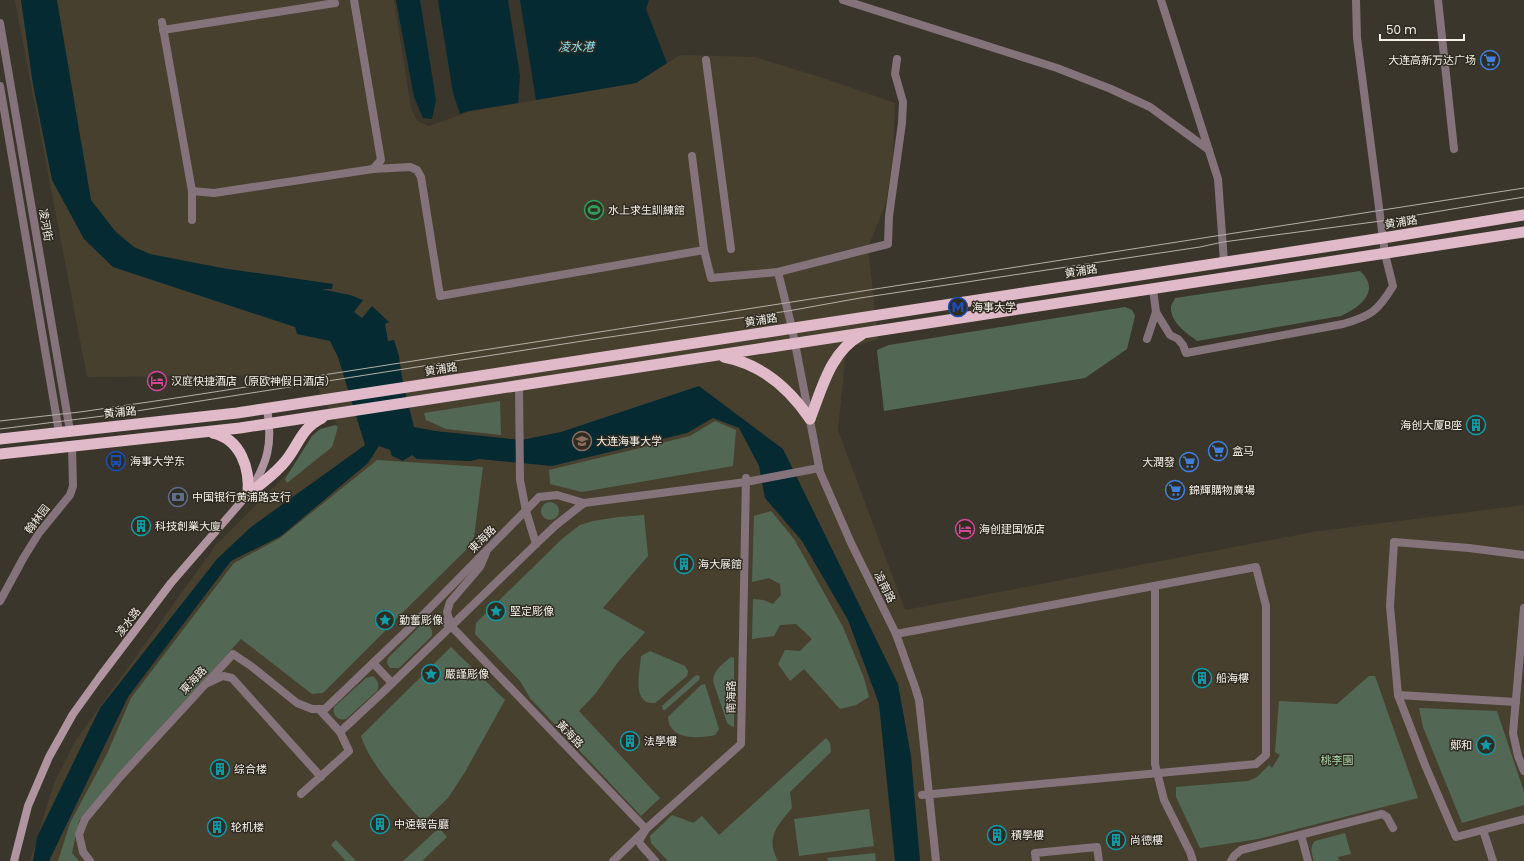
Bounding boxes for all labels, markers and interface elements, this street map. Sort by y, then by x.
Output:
scale bar [1380,16,1464,42]
text: 50 m [1386,21,1417,38]
water label: 凌水港 [558,38,596,55]
supermarket icon: 大连高新万达广场 [1479,49,1501,71]
place label: 大连高新万达广场 [1388,52,1476,68]
sports icon: 水上求生訓練館 [583,199,605,221]
place label: 水上求生訓練館 [608,202,685,218]
street label: 凌河街 [35,207,57,243]
street label: 黄浦路 [1383,212,1419,232]
street label: 黄浦路 [1063,261,1099,281]
metro station icon: 海事大学 [947,296,969,318]
place label: 海事大学 [972,299,1016,315]
street label: 黄浦路 [743,310,779,330]
street label: 黄浦路 [423,359,459,379]
hotel icon: 汉庭快捷酒店（原欧神假日酒店） [146,370,168,392]
place label: 汉庭快捷酒店（原欧神假日酒店） [171,373,336,389]
street label: 黄浦路 [103,402,137,422]
building icon: 海创大厦B座 [1465,414,1487,436]
place label: 海创大厦B座 [1400,417,1462,433]
school or university icon: 大连海事大学 [571,430,593,452]
place label: 大连海事大学 [596,433,662,449]
supermarket icon: 盒马 [1207,440,1229,462]
place label: 盒马 [1232,443,1254,459]
bus stop icon: 海事大学东 [105,450,127,472]
supermarket icon: 大潤發 [1178,451,1200,473]
place label: 海事大学东 [130,453,185,469]
place label: 大潤發 [1142,454,1175,470]
supermarket icon: 錦輝購物廣場 [1164,479,1186,501]
place label: 錦輝購物廣場 [1189,482,1255,498]
bank icon: 中国银行黄浦路支行 [167,486,189,508]
place label: 中国银行黄浦路支行 [192,489,291,505]
street label: 翰林园 [21,501,53,537]
building icon: 科技創業大廈 [130,515,152,537]
place label: 科技創業大廈 [155,518,221,534]
hotel icon: 海创建国饭店 [954,518,976,540]
place label: 海创建国饭店 [979,521,1045,537]
street label: 東海路 [465,522,499,556]
building icon: 海大展館 [673,553,695,575]
place label: 海大展館 [698,556,742,572]
street label: 凌南路 [870,569,900,605]
place icon: 堅定彫像 [485,600,507,622]
place label: 堅定彫像 [510,603,554,619]
street label: 凌水路 [112,604,144,640]
place icon: 勤奮彫像 [374,609,396,631]
place label: 勤奮彫像 [399,612,443,628]
street label: 東海路 [176,662,210,698]
place icon: 嚴謹彫像 [420,663,442,685]
place label: 嚴謹彫像 [445,666,489,682]
building icon: 船海樓 [1191,667,1213,689]
place label: 船海樓 [1216,670,1249,686]
street label: 南海路 [723,680,739,714]
street label: 黃海路 [553,717,587,751]
building icon: 法學樓 [619,730,641,752]
place label: 法學樓 [644,733,677,749]
place icon: 鄭和 [1475,734,1497,756]
place label: 鄭和 [1450,737,1472,753]
park label: 桃李園 [1321,752,1354,768]
building icon: 综合楼 [209,758,231,780]
place label: 综合楼 [234,761,267,777]
building icon: 中遠報告廳 [369,813,391,835]
building icon: 轮机楼 [206,816,228,838]
place label: 中遠報告廳 [394,816,449,832]
place label: 轮机楼 [231,819,264,835]
building icon: 積學樓 [986,824,1008,846]
place label: 積學樓 [1011,827,1044,843]
building icon: 尚德樓 [1105,829,1127,851]
place label: 尚德樓 [1130,832,1163,848]

